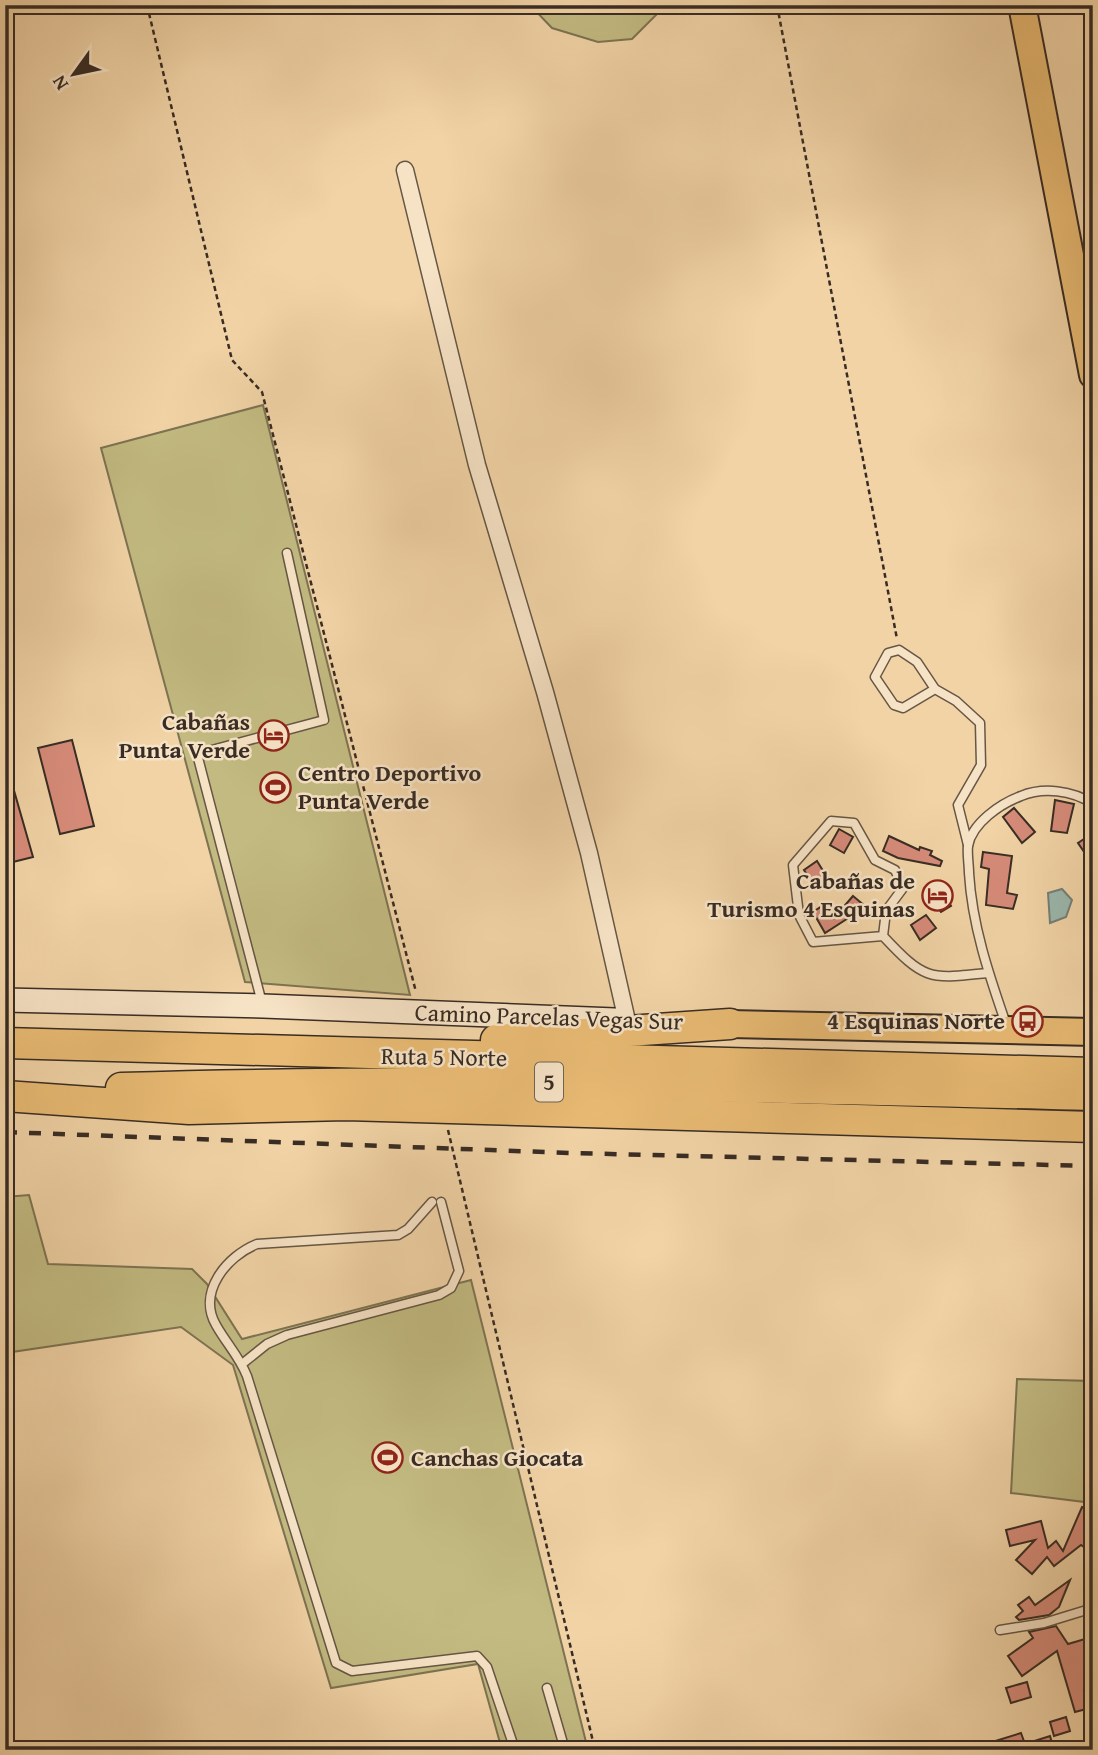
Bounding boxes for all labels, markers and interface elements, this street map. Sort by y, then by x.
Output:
north arrow [38,38,108,108]
text: N [44,70,75,96]
place label: Cabañas Punta Verde [119,704,250,767]
hotel icon: Cabañas Punta Verde [256,719,290,753]
place label: Centro Deportivo Punta Verde [298,755,482,818]
sports icon: Centro Deportivo Punta Verde [258,770,292,804]
place label: Cabañas de Turismo 4 Esquinas [707,863,915,926]
hotel icon: Cabañas de Turismo 4 Esquinas [921,878,955,912]
street label: Camino Parcelas Vegas Sur [414,994,684,1039]
place label: 4 Esquinas Norte [827,1003,1005,1038]
bus stop icon: 4 Esquinas Norte [1011,1004,1045,1038]
street label: Ruta 5 Norte [381,1038,507,1075]
road number: 5 [535,1063,563,1102]
place label: Canchas Giocata [411,1440,584,1475]
sports icon: Canchas Giocata [371,1441,405,1475]

